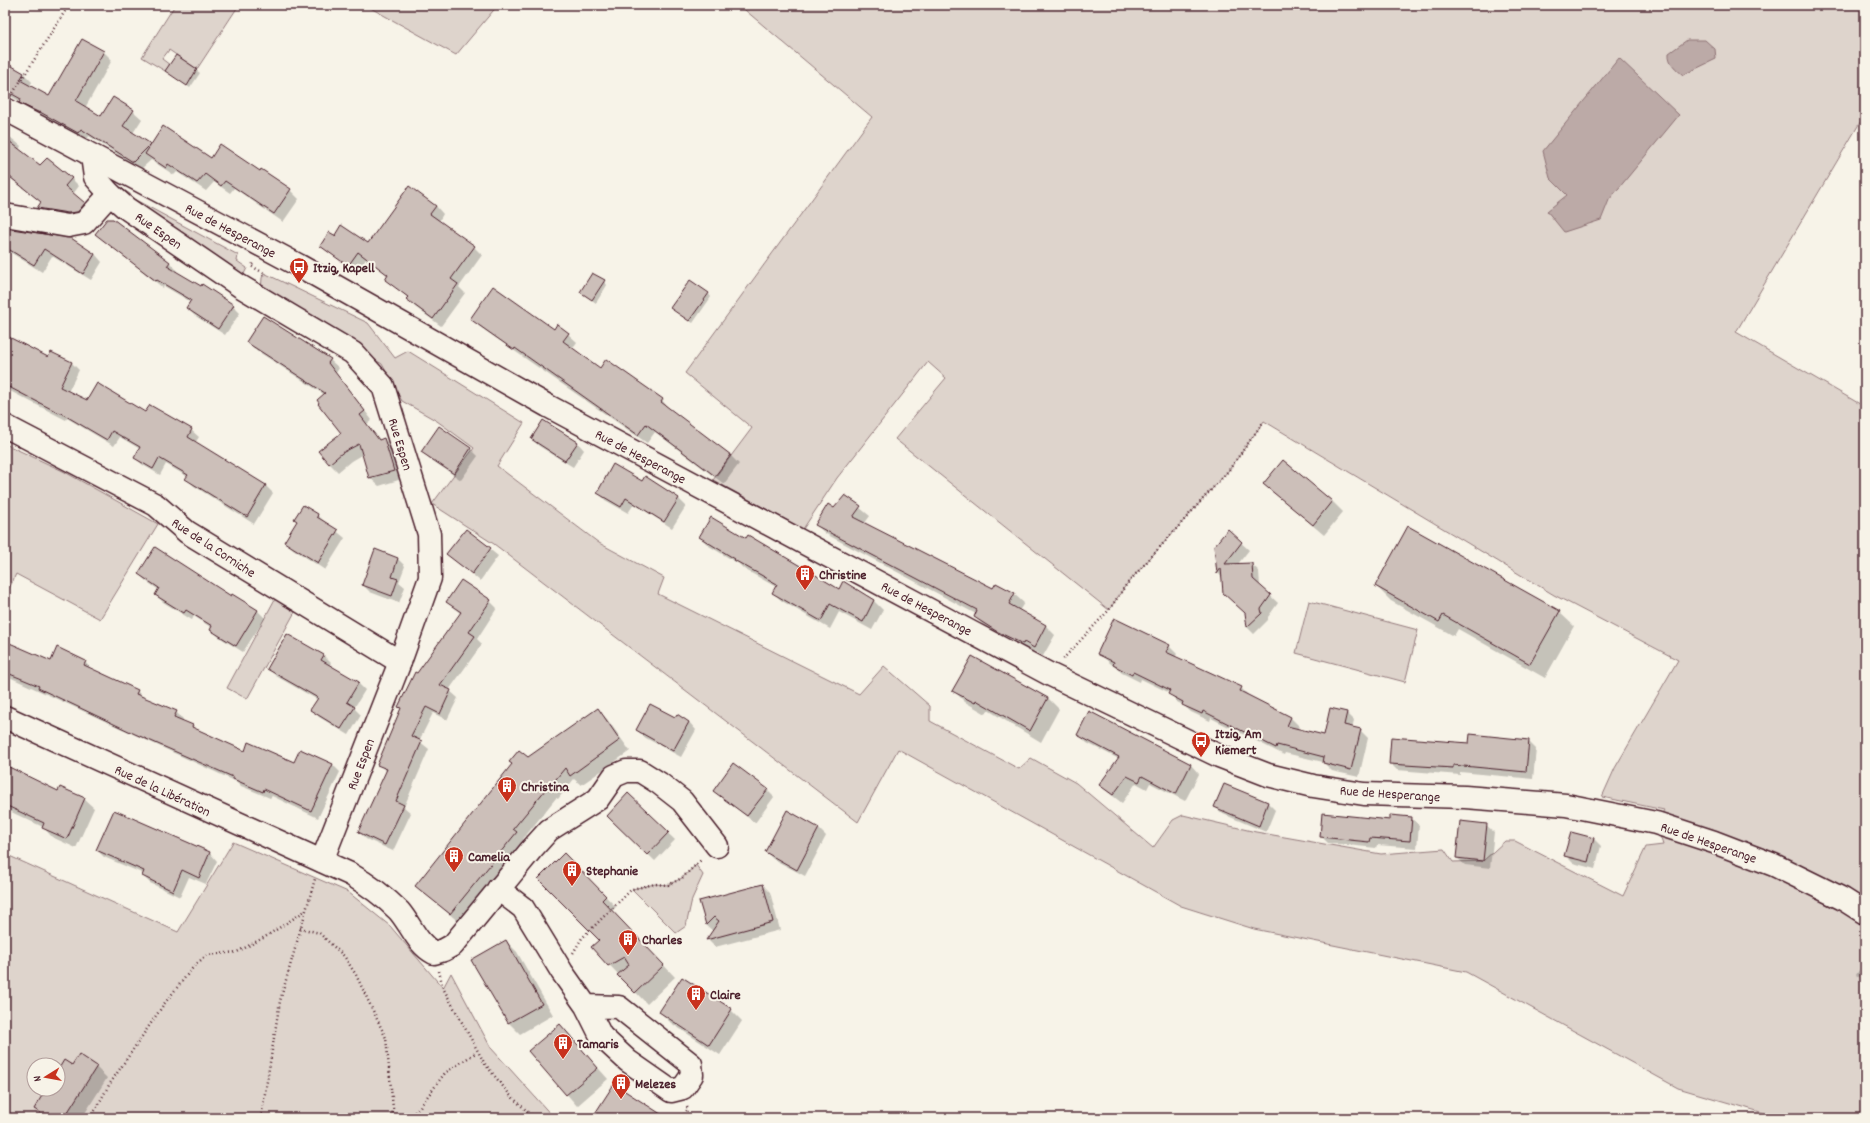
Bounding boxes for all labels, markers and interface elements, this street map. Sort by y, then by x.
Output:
street label: Rue de Hesperange [181,199,279,264]
street label: Rue Espen [130,208,186,255]
bus stop icon: Itzig, Kapell [288,256,310,284]
place label: Itzig, Kapell [313,259,375,279]
street label: Rue Espen [382,416,416,473]
street label: Rue de Hesperange [591,425,689,490]
street label: Rue de la Corniche [167,514,259,583]
building icon: Christine [794,563,816,591]
place label: Christine [819,566,866,586]
street label: Rue de Hesperange [877,577,975,642]
place label: Itzig, Am Kiemert [1215,725,1262,761]
bus stop icon: Itzig, Am Kiemert [1190,730,1212,758]
street label: Rue Espen [343,736,381,793]
street label: Rue de la Libération [111,761,213,823]
building icon: Christina [496,775,518,803]
place label: Christina [521,778,570,798]
street label: Rue de Hesperange [1339,782,1441,808]
street label: Rue de Hesperange [1658,818,1759,870]
building icon: Camelia [443,845,465,873]
place label: Camelia [468,848,511,868]
building icon: Stephanie [561,859,583,887]
place label: Stephanie [586,862,638,882]
building icon: Charles [617,928,639,956]
place label: Charles [642,931,683,951]
building icon: Claire [685,983,707,1011]
place label: Claire [710,986,741,1006]
building icon: Tamaris [552,1032,574,1060]
place label: Tamaris [577,1035,619,1055]
north arrow [26,1057,66,1097]
building icon: Melezes [610,1072,632,1100]
text: N [30,1074,47,1083]
place label: Melezes [635,1075,676,1095]

